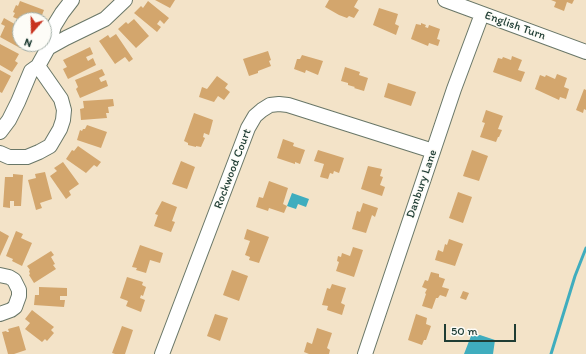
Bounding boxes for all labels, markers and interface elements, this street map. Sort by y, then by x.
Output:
street label: English Turn [483,8,547,44]
north arrow [12,12,52,52]
text: N [22,35,34,50]
street label: Rockwood Court [211,127,255,211]
street label: Danbury Lane [404,148,440,220]
scale bar [446,316,518,342]
text: 50 m [451,324,477,338]

